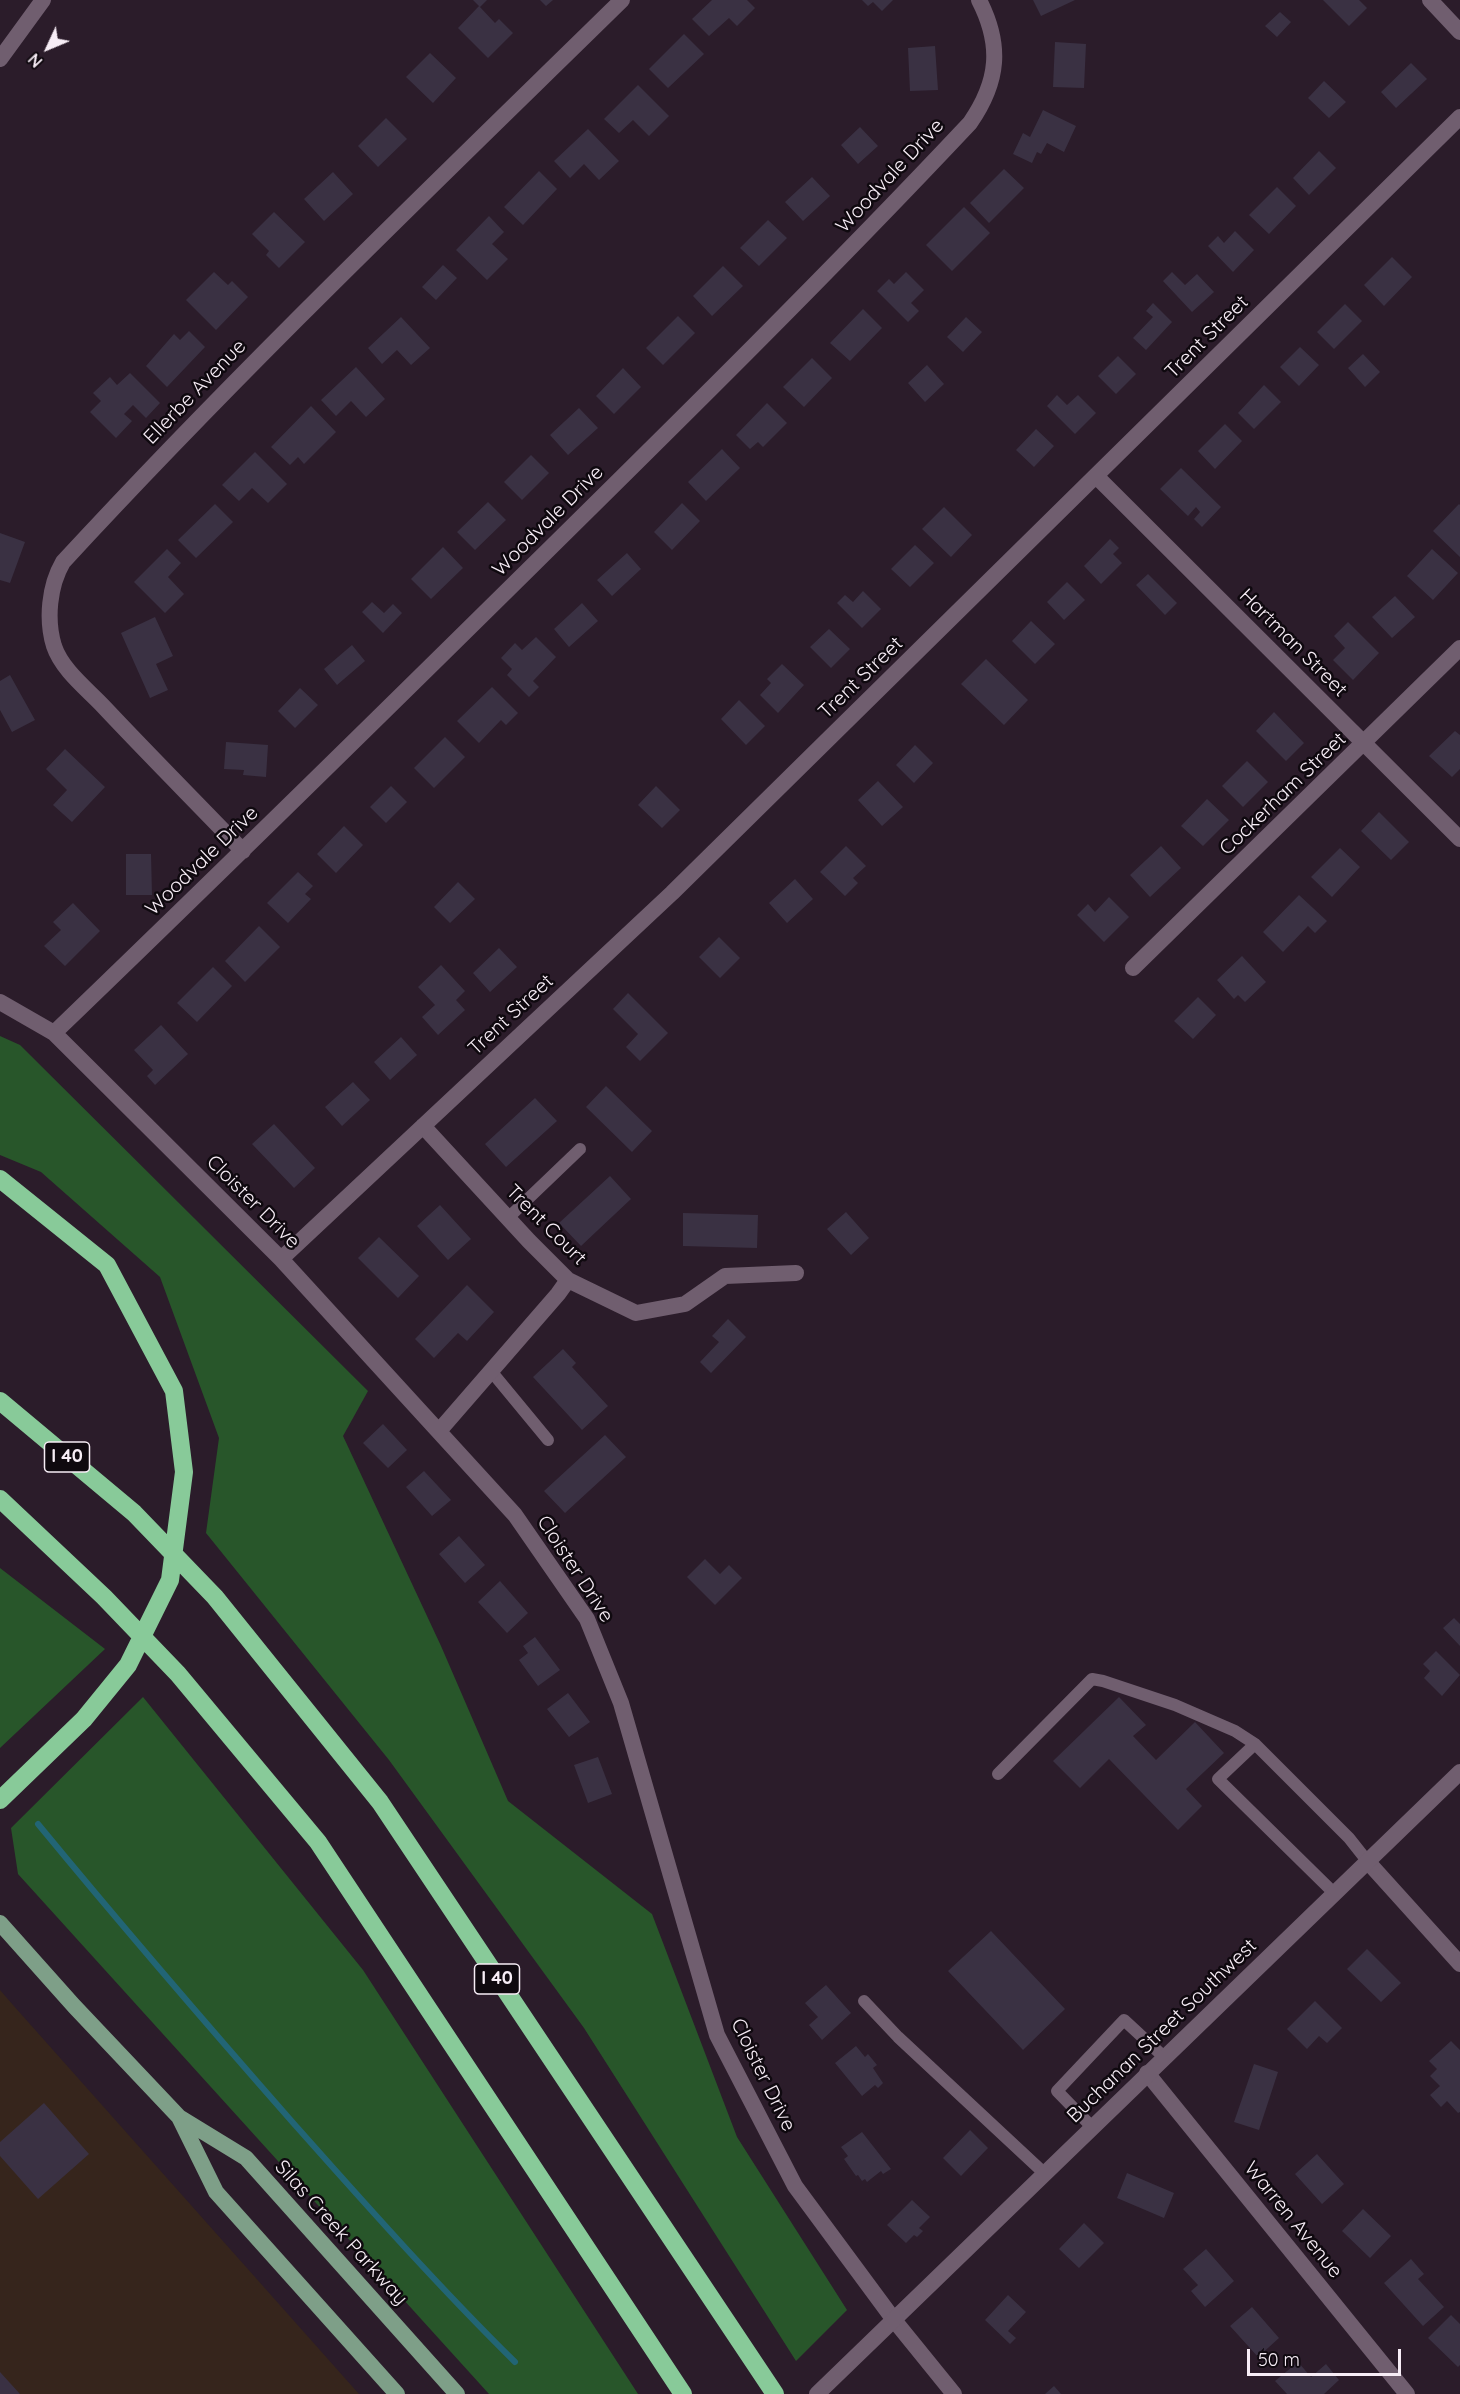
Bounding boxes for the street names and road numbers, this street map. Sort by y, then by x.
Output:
street label: Woodvale Drive [831,114,949,238]
street label: Trent Street [1160,290,1254,384]
street label: Ellerbe Avenue [139,335,251,449]
street label: Woodvale Drive [487,460,609,582]
street label: Hartman Street [1234,584,1352,702]
street label: Trent Street [814,632,908,724]
street label: Cockerham Street [1215,728,1351,860]
street label: Woodvale Drive [141,801,263,921]
street label: Trent Street [463,969,559,1061]
street label: Cloister Drive [201,1150,305,1254]
street label: Trent Court [501,1180,591,1270]
road number: I 40 [44,1442,90,1472]
street label: Cloister Drive [532,1511,618,1627]
street label: Buchanan Street Southwest [1062,1934,1262,2128]
road number: I 40 [474,1964,520,1994]
street label: Cloister Drive [725,2015,801,2135]
street label: Silas Creek Parkway [269,2155,413,2311]
street label: Warren Avenue [1239,2157,1347,2283]

